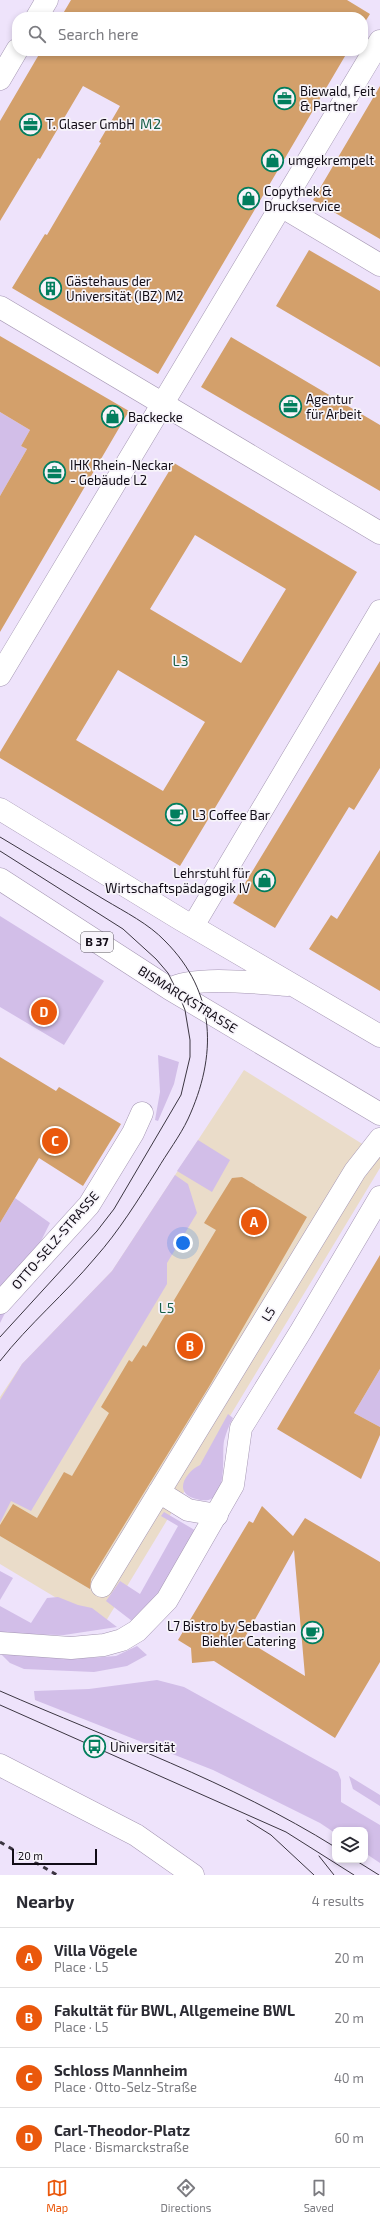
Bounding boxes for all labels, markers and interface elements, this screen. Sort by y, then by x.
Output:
search box [12,12,368,56]
icon: search [26,23,48,45]
text: Search here [58,25,139,43]
place label: Biewald, Feit & Partner [300,83,375,114]
office icon: Biewald, Feit & Partner [271,85,297,111]
office icon: T. Glaser GmbH [18,111,44,137]
district label: M2 [140,115,162,132]
place label: T. Glaser GmbH [46,116,135,132]
shop icon: umgekrempelt [259,147,285,173]
place label: umgekrempelt [288,152,374,168]
place label: Copythek & Druckservice [264,183,340,214]
shop icon: Copythek & Druckservice [236,185,262,211]
place label: Gästehaus der Universität (IBZ) M2 [66,273,184,304]
building icon: Gästehaus der Universität (IBZ) M2 [37,275,63,301]
place label: Agentur für Arbeit [306,391,362,422]
office icon: Agentur für Arbeit [278,393,304,419]
shop icon: Backecke [99,404,125,430]
place label: Backecke [128,409,183,425]
place label: IHK Rhein-Neckar - Gebäude L2 [70,457,173,488]
office icon: IHK Rhein-Neckar - Gebäude L2 [41,459,67,485]
district label: L3 [173,652,189,669]
cafe icon: L3 Coffee Bar [163,802,189,828]
place label: L3 Coffee Bar [192,807,270,823]
place label: Lehrstuhl für Wirtschaftspädagogik IV [105,865,250,896]
shop icon: Lehrstuhl für Wirtschaftspädagogik IV [252,867,278,893]
road number: B 37 [81,932,113,952]
street label: BISMARCKSTRASSE [135,962,241,1036]
pin: D [31,997,57,1027]
pin: C [42,1126,68,1156]
street label: OTTO-SELZ-STRASSE [8,1188,102,1292]
pin: A [241,1207,267,1237]
your location [173,1233,193,1253]
district label: L5 [159,1299,175,1316]
street label: L5 [258,1304,278,1324]
pin: B [177,1331,203,1361]
place label: L7 Bistro by Sebastian Biehler Catering [167,1618,296,1649]
cafe icon: L7 Bistro by Sebastian Biehler Catering [299,1620,325,1646]
bus stop icon: Universität [81,1734,107,1760]
place label: Universität [110,1739,175,1755]
map controls [332,1827,368,1863]
button: layers [332,1827,368,1863]
scale bar [12,1847,97,1866]
text: 20 m [18,1849,43,1862]
text: Nearby [16,1891,74,1911]
text: 4 results [312,1893,364,1909]
text: Villa Vögele [54,1941,137,1959]
text: A [25,1950,33,1966]
text: 20 m [335,1950,364,1966]
text: Place · L5 [54,1959,108,1975]
text: Fakultät für BWL, Allgemeine BWL [54,2001,295,2019]
text: B [25,2010,33,2026]
text: 20 m [335,2010,364,2026]
text: Place · L5 [54,2019,108,2035]
text: Schloss Mannheim [54,2061,188,2079]
text: C [25,2070,33,2086]
text: 40 m [334,2070,364,2086]
text: Place · Otto-Selz-Straße [54,2079,197,2095]
text: Carl-Theodor-Platz [54,2121,190,2139]
text: D [25,2130,33,2146]
text: 60 m [334,2130,364,2146]
text: Place · Bismarckstraße [54,2139,189,2155]
tab: Map [46,2177,68,2214]
tab: Directions [161,2177,211,2214]
tab: Saved [304,2177,334,2214]

